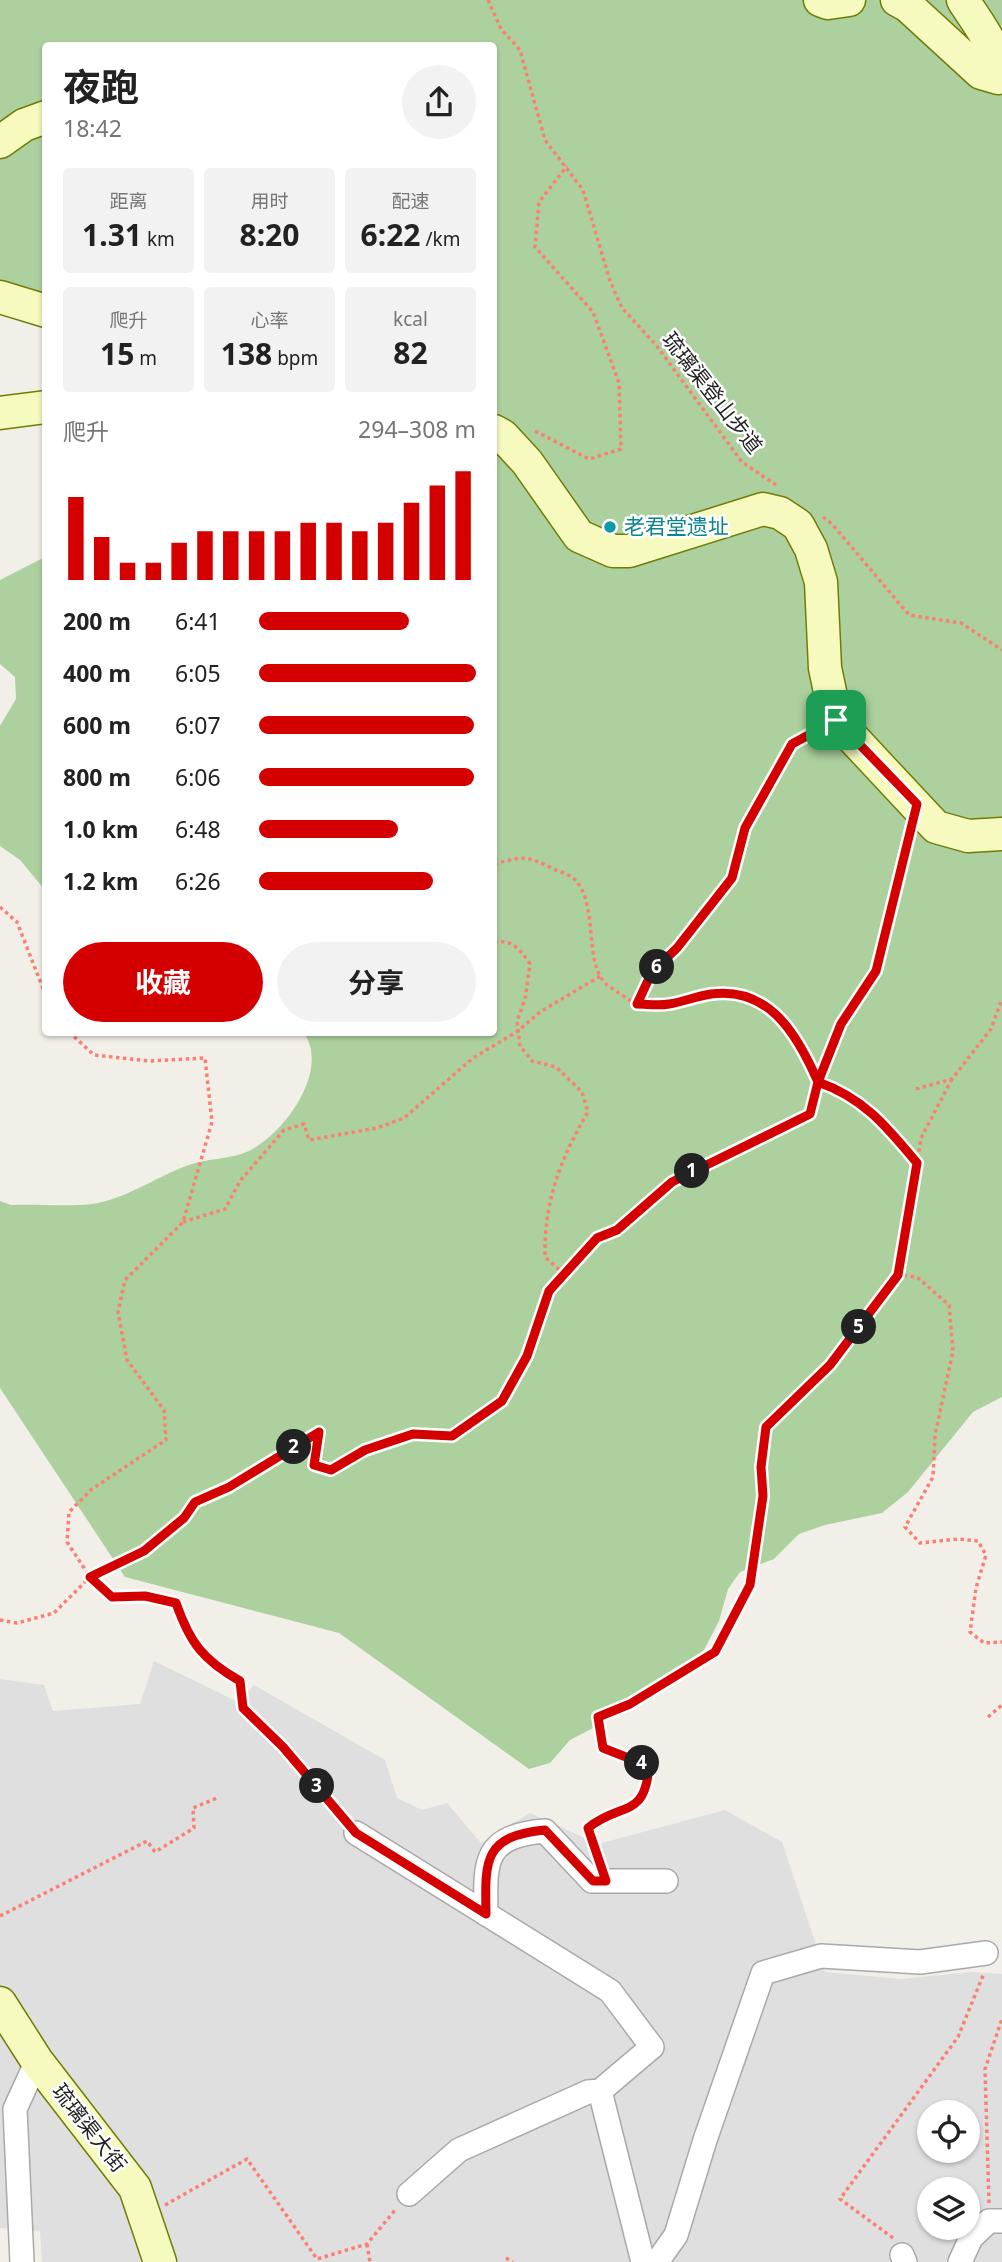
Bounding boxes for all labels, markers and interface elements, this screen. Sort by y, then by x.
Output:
text: 夜跑 [63,60,139,112]
button: share [402,65,476,139]
text: 18:42 [63,112,122,144]
text: 距离 [109,188,148,214]
text: 用时 [250,188,289,214]
text: 配速 [391,188,430,214]
text: 1.31 [82,214,142,255]
text: 8:20 [240,214,299,255]
text: 6:22 [361,214,421,255]
text: km [142,226,175,252]
text: /km [421,226,460,252]
text: kcal [393,306,428,332]
text: 爬升 [109,307,148,333]
text: 心率 [250,307,289,333]
street label: 琉璃渠登山步道 [657,326,769,459]
text: 82 [393,332,428,373]
text: 15 [100,333,134,374]
text: 138 [221,333,272,374]
text: m [134,345,157,371]
text: bpm [272,345,318,371]
text: 294–308 m [358,413,476,445]
text: 爬升 [63,415,109,447]
place label: 老君堂遗址 [624,512,729,540]
marker: 老君堂遗址 [602,519,618,535]
text: 200 m [63,605,131,637]
text: 6:41 [175,605,221,637]
text: 400 m [63,657,131,689]
text: 6:05 [175,657,221,689]
pin [806,690,866,750]
icon: arrive [817,701,855,739]
text: 600 m [63,709,131,741]
text: 6:07 [175,709,221,741]
text: 800 m [63,761,131,793]
text: 6:06 [175,761,221,793]
text: 1.0 km [63,813,138,845]
text: 6:48 [175,813,221,845]
text: 1.2 km [63,865,138,897]
text: 6:26 [175,865,221,897]
button: 收藏 [63,942,263,1022]
button: 分享 [277,942,476,1022]
pin: 6 [640,950,674,984]
text: 6 [651,953,662,979]
pin: 1 [674,1154,710,1188]
text: 1 [686,1157,697,1183]
pin: 5 [842,1310,876,1344]
text: 5 [853,1313,864,1339]
pin: 2 [276,1430,312,1464]
text: 2 [288,1433,299,1459]
pin: 4 [624,1746,660,1780]
text: 4 [636,1749,647,1775]
pin: 3 [300,1768,334,1803]
text: 3 [311,1772,322,1798]
street label: 琉璃渠大街 [46,2077,133,2177]
map controls [917,2100,980,2240]
button: locate [917,2100,980,2163]
button: layers [917,2177,980,2240]

